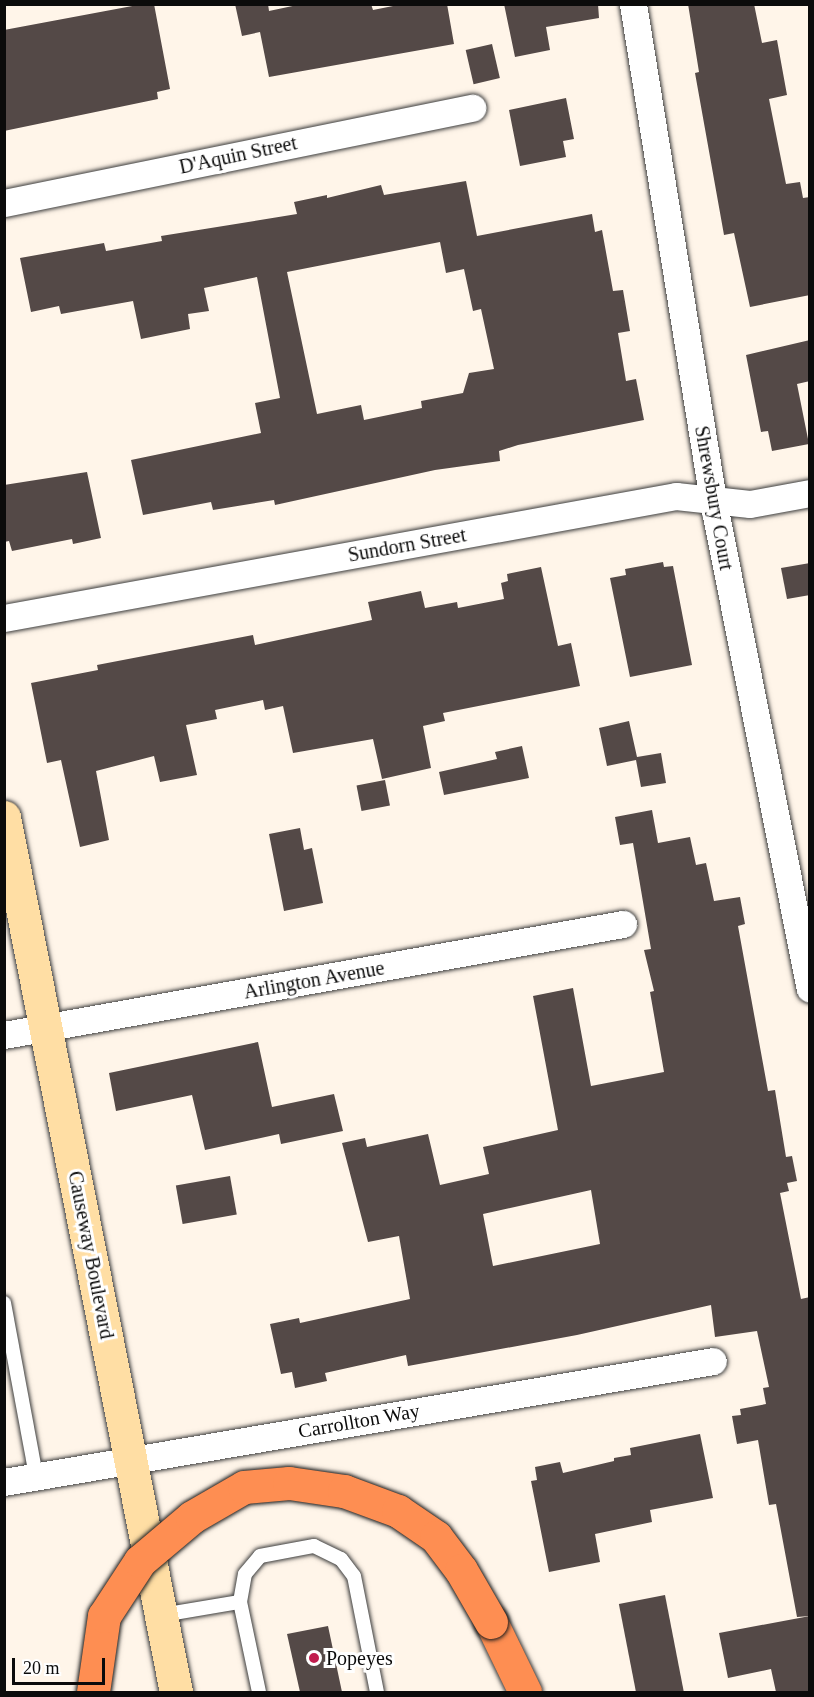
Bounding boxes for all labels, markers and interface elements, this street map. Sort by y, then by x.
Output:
street label: D'Aquin Street [177,131,299,179]
street label: Shrewsbury Court [689,424,739,572]
street label: Sundorn Street [346,523,468,567]
street label: Arlington Avenue [241,956,387,1004]
street label: Causeway Boulevard [63,1169,119,1341]
street label: Carrollton Way [296,1398,422,1444]
scale bar [15,1646,108,1684]
place label: Popeyes [326,1646,393,1670]
marker: Popeyes [307,1651,321,1665]
text: 20 m [23,1658,60,1678]

